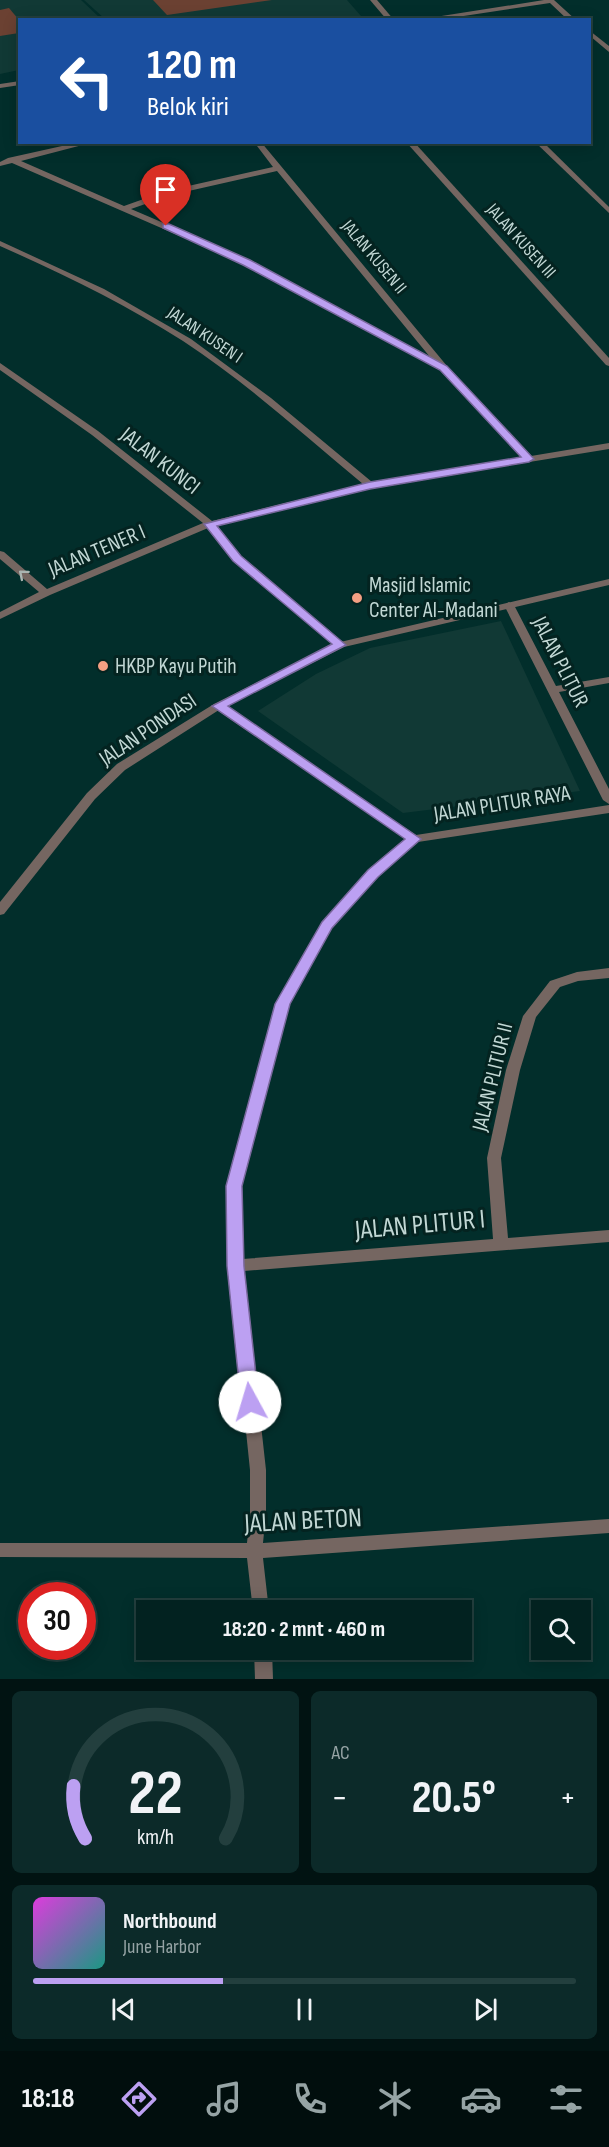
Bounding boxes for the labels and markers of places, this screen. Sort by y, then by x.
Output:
pin [140,164,191,226]
place label: Masjid Islamic Center Al-Madani [369,572,498,624]
marker: Masjid Islamic Center Al-Madani [350,591,364,605]
place label: HKBP Kayu Putih [115,653,237,680]
marker: HKBP Kayu Putih [96,659,110,673]

